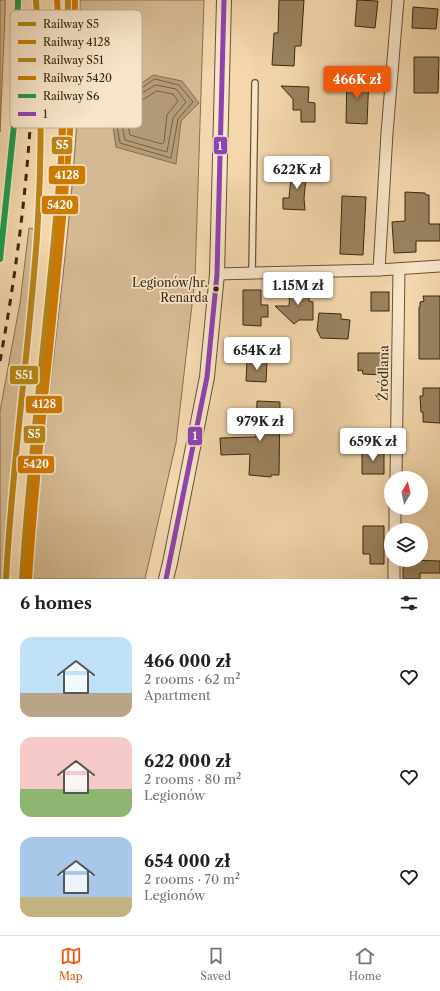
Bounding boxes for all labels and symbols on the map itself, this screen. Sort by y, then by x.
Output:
legend [10,10,142,128]
text: Railway S5 [43,17,99,31]
text: Railway 4128 [43,35,110,49]
text: Railway S51 [43,53,104,67]
pin: 466K zł [320,66,394,100]
text: Railway 5420 [43,71,112,85]
text: Railway S6 [43,89,100,103]
text: 1 [43,107,48,121]
line badge: S5 [51,136,73,155]
line badge: 1 [213,136,228,155]
text: S5 [55,138,69,152]
text: 1 [218,139,223,153]
pin: 622K zł [260,156,334,190]
line badge: 4128 [48,165,86,185]
text: 4128 [55,168,80,182]
line badge: 5420 [41,195,79,215]
text: 5420 [47,198,73,212]
pin: 1.15M zł [257,272,339,306]
place label: Legionów/hr. Renarda [132,275,209,305]
marker: Legionów/hr. Renarda [211,284,221,294]
pin: 654K zł [220,337,294,371]
street label: Źródlana [375,345,391,401]
line badge: S51 [9,365,39,385]
text: S51 [15,368,33,382]
line badge: 4128 [25,395,63,414]
text: 4128 [32,397,57,411]
pin: 979K zł [223,408,297,442]
line badge: S5 [23,425,46,444]
line badge: 1 [187,426,203,446]
text: S5 [27,427,41,441]
pin: 659K zł [336,428,410,462]
text: 1 [193,429,198,443]
line badge: 5420 [17,455,55,474]
text: 5420 [23,457,49,471]
north arrow [384,471,428,515]

